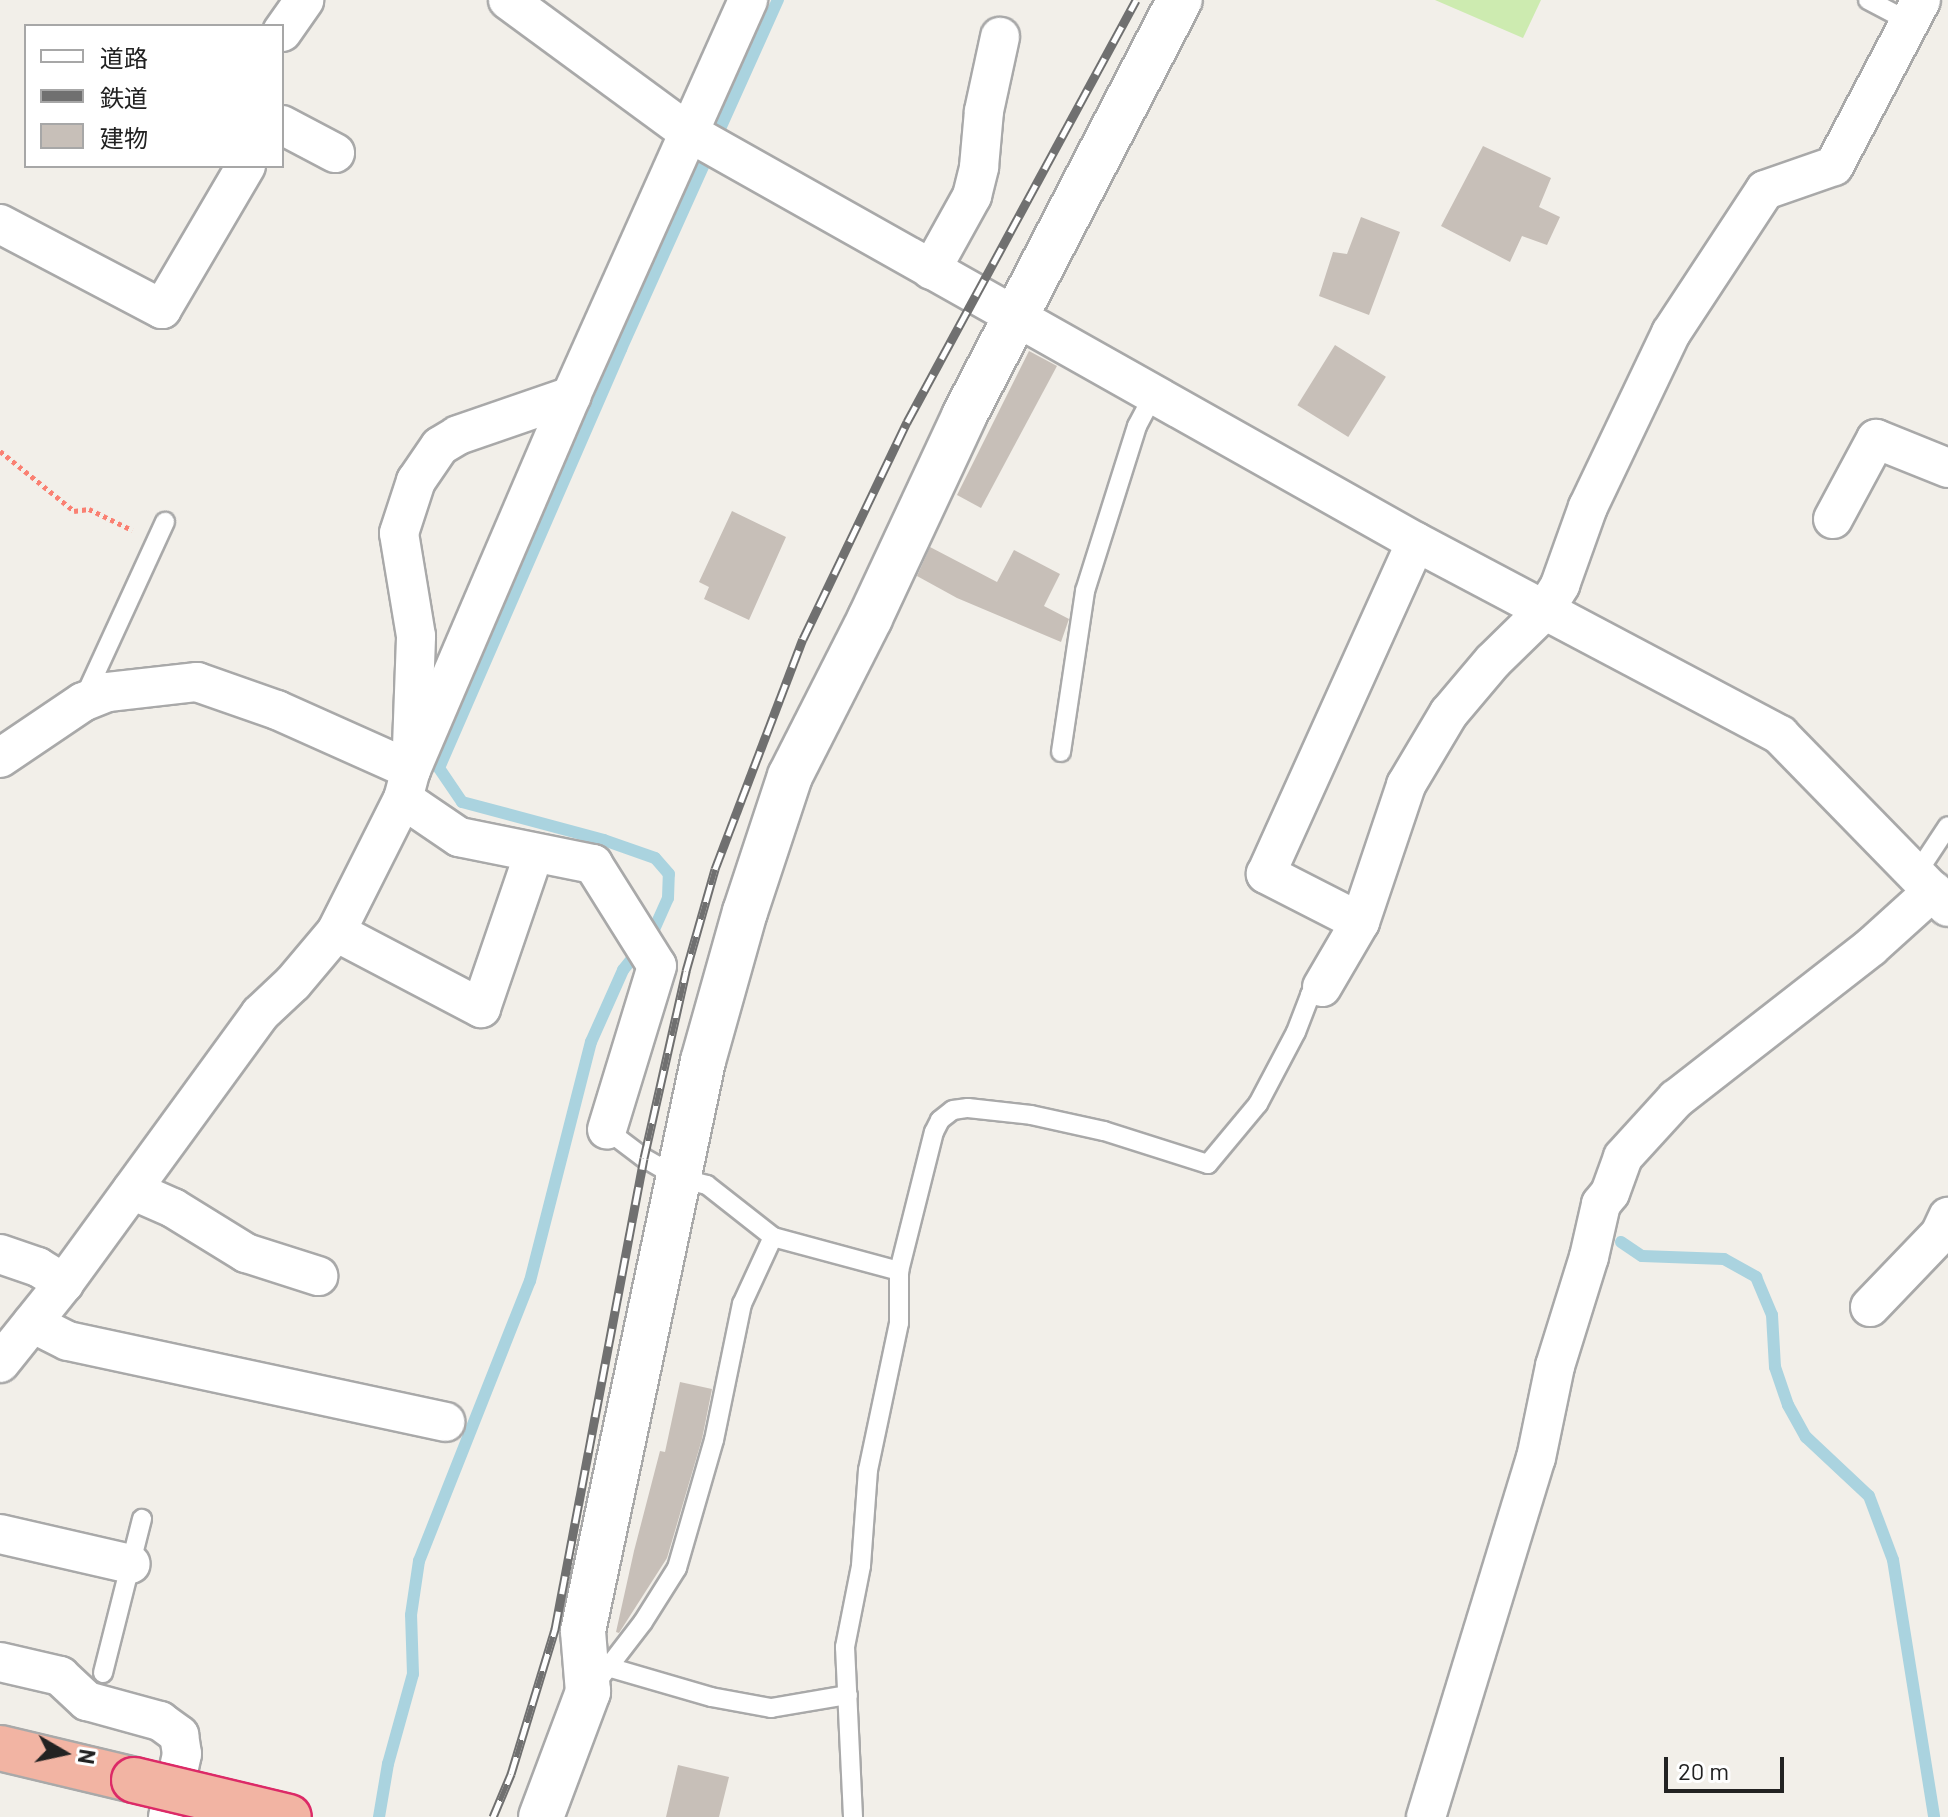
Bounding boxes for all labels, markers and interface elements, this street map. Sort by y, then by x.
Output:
legend [24,24,284,168]
text: 道路 [100,43,148,72]
text: 鉄道 [100,83,148,112]
text: 建物 [100,123,148,152]
north arrow [24,1713,104,1793]
scale bar [1668,1741,1788,1791]
text: N [74,1747,102,1766]
text: 20 m [1678,1756,1729,1785]

